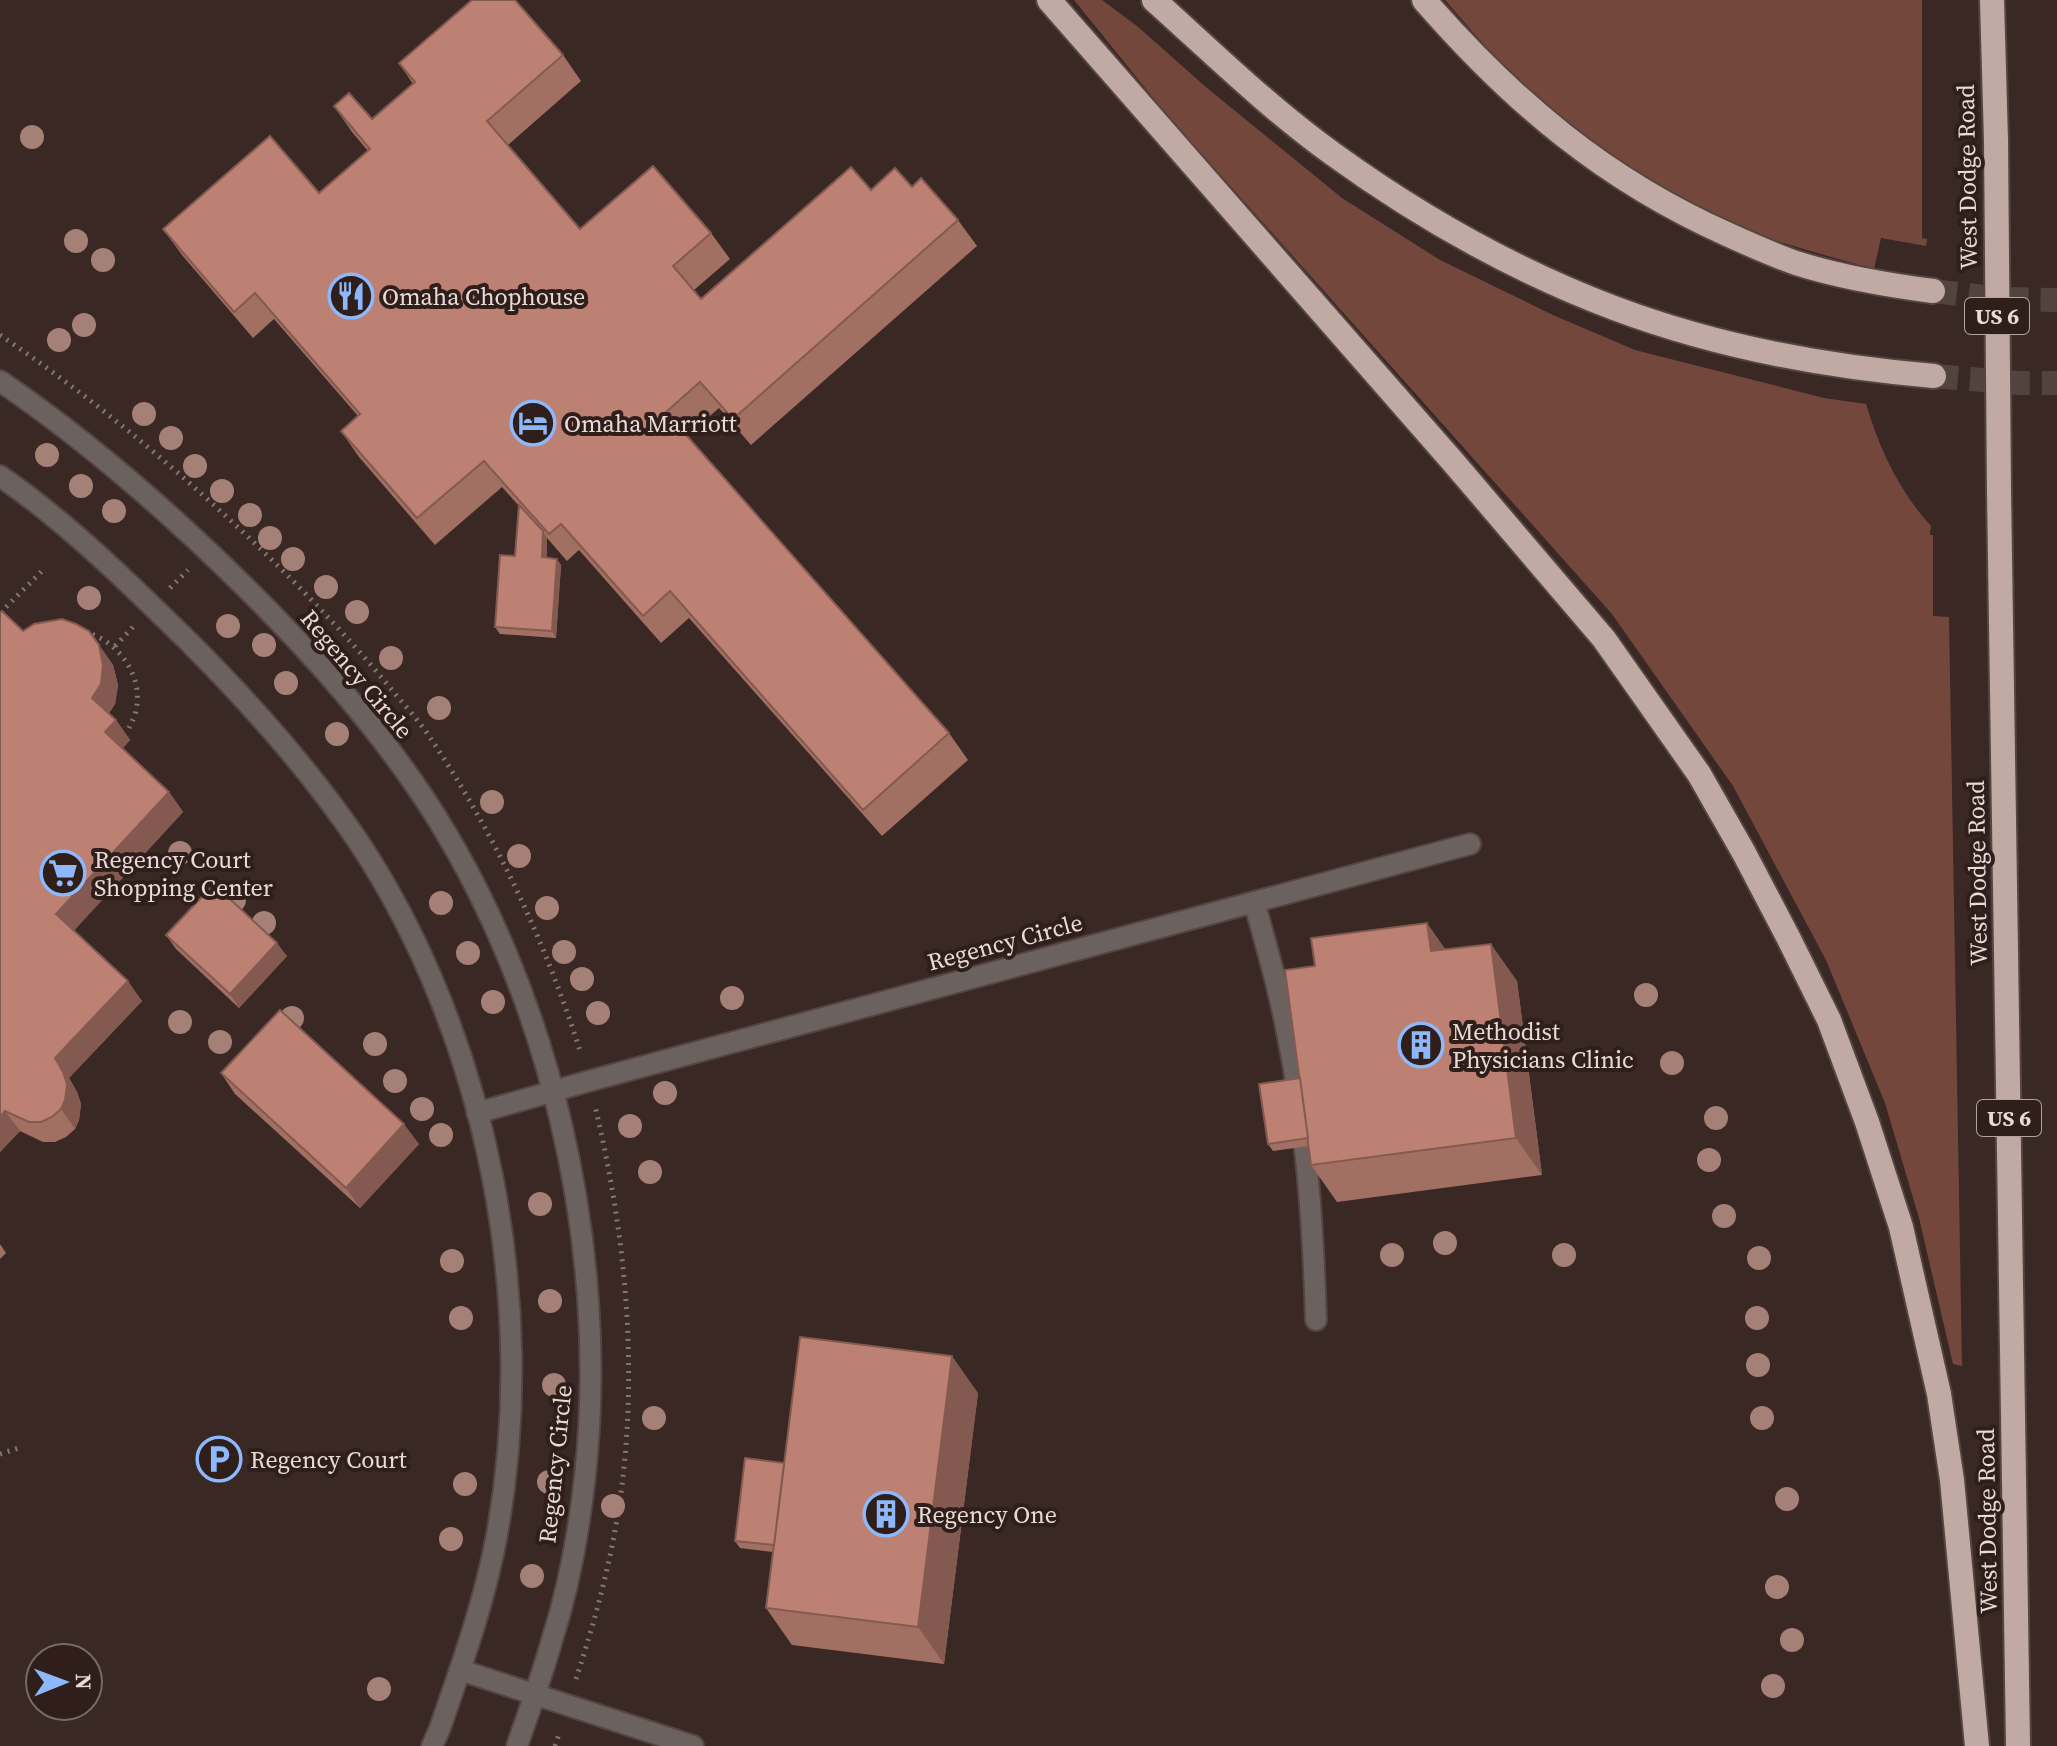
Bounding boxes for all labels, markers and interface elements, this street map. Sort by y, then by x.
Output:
street label: West Dodge Road [1949,84,1985,270]
restaurant icon: Omaha Chophouse [327,272,375,320]
place label: Omaha Chophouse [382,280,585,313]
road number: US 6 [1965,298,2029,334]
hotel icon: Omaha Marriott [509,399,557,447]
place label: Omaha Marriott [564,407,737,440]
street label: Regency Circle [293,602,421,746]
street label: West Dodge Road [1959,780,1995,966]
place label: Regency Court Shopping Center [94,843,273,904]
supermarket icon: Regency Court Shopping Center [39,849,87,897]
street label: Regency Circle [924,905,1086,979]
place label: Methodist Physicians Clinic [1452,1015,1634,1076]
building icon: Methodist Physicians Clinic [1397,1021,1445,1069]
road number: US 6 [1977,1100,2041,1136]
street label: Regency Circle [530,1383,580,1545]
street label: West Dodge Road [1969,1428,2005,1614]
parking icon: Regency Court [195,1435,243,1483]
place label: Regency Court [250,1443,407,1476]
building icon: Regency One [862,1490,910,1538]
place label: Regency One [917,1498,1057,1531]
north arrow [24,1642,104,1722]
text: N [69,1673,99,1690]

